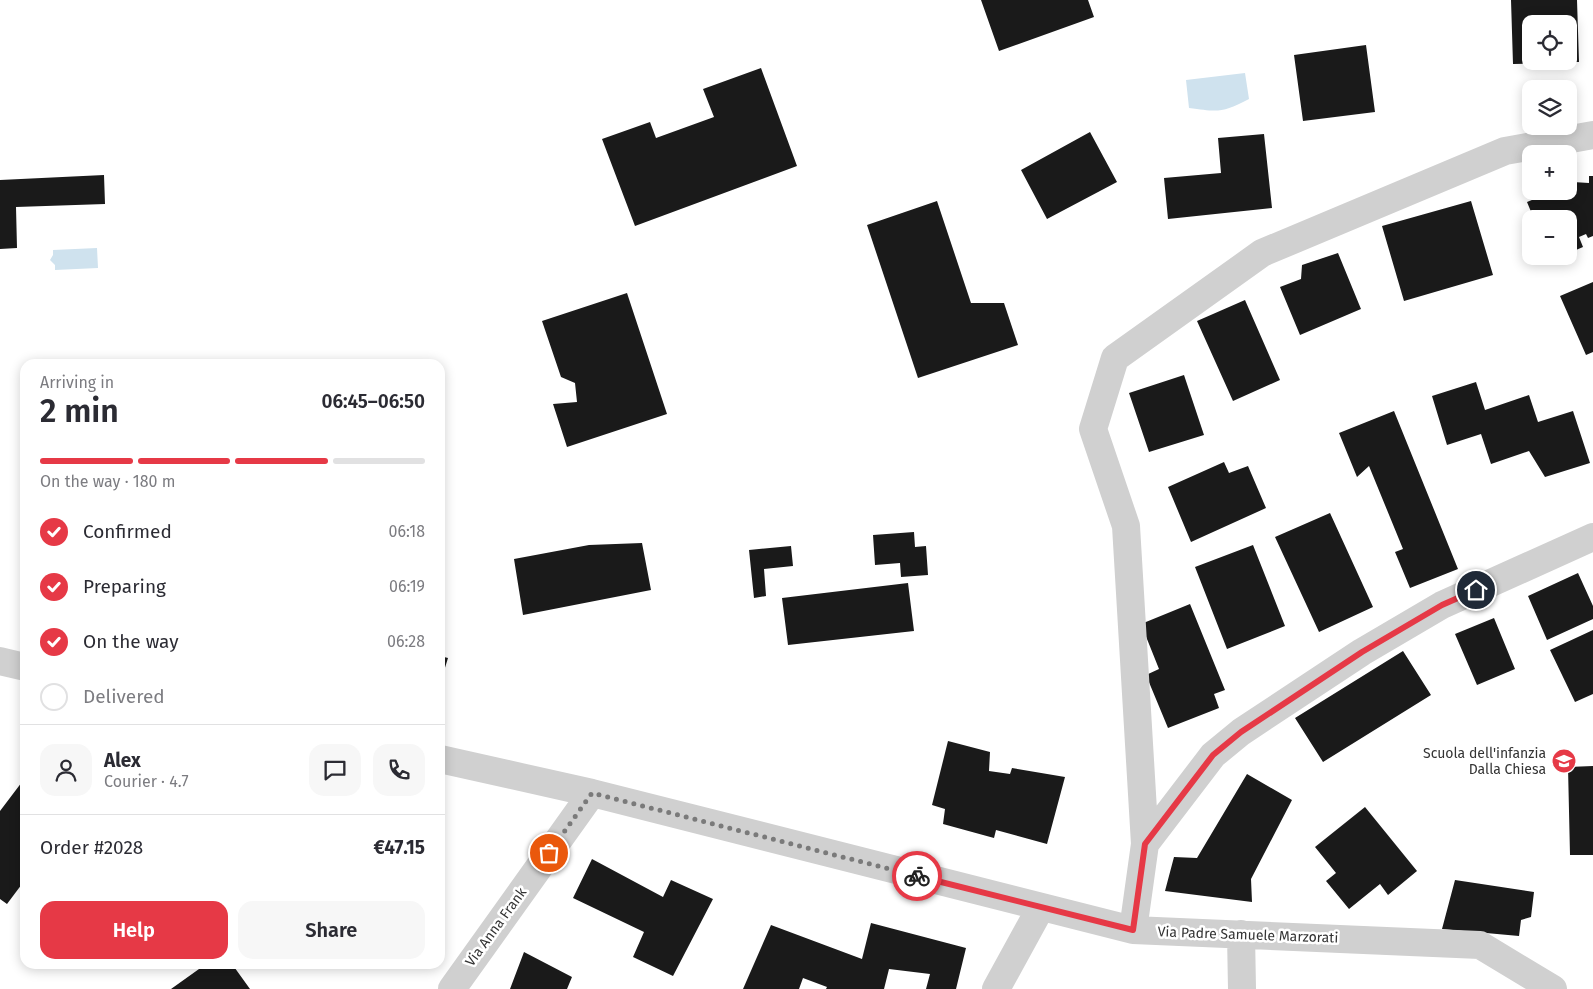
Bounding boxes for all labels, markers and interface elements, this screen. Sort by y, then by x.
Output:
map controls [1522,15,1577,265]
button: locate [1522,15,1577,70]
button: layers [1522,80,1577,135]
button: + [1522,145,1577,200]
button: − [1522,210,1577,265]
text: Arriving in [40,373,114,392]
text: 06:45–06:50 [321,390,425,413]
text: 2 min [40,392,119,430]
text: On the way · 180 m [40,472,175,491]
icon: check [40,518,68,546]
text: Confirmed [83,520,172,543]
text: 06:18 [389,522,425,541]
pin [1455,569,1497,611]
icon: check [40,573,68,601]
text: Preparing [83,575,166,598]
icon: home [1462,576,1490,604]
text: 06:19 [389,577,425,596]
icon: check [40,628,68,656]
text: On the way [83,630,179,653]
text: 06:28 [387,632,425,651]
text: Delivered [83,685,165,708]
button: person [40,744,92,796]
button: chat [309,744,361,796]
button: phone [373,744,425,796]
place label: Scuola dell'infanzia Dalla Chiesa [1423,745,1546,778]
school or university icon: Scuola dell'infanzia Dalla Chiesa [1551,748,1577,774]
text: Alex [104,749,141,772]
text: Courier · 4.7 [104,772,189,791]
pin [528,832,570,874]
text: Order #2028 [40,836,143,859]
text: €47.15 [374,836,425,859]
icon: bag [535,839,563,867]
courier [892,851,942,901]
icon: bike [903,862,931,890]
street label: Via Anna Frank [462,884,531,970]
button: Help [40,901,228,959]
button: Share [238,901,425,959]
street label: Via Padre Samuele Marzorati [1157,923,1339,947]

